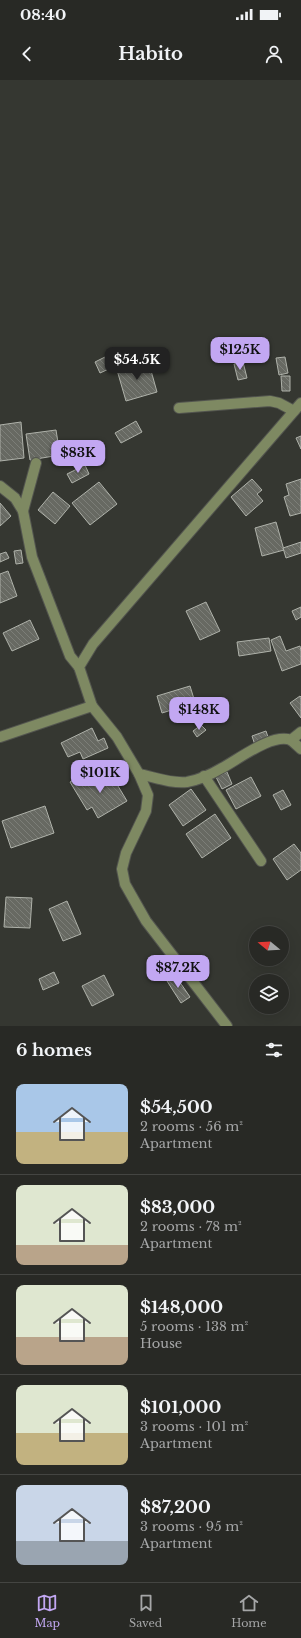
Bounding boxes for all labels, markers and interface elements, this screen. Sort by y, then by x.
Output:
text: 08:40 [20,5,66,24]
icon: back [16,43,38,65]
text: Habito [118,43,183,65]
icon: person [263,43,285,65]
pin: $125K [212,337,268,371]
text: $125K [220,341,260,358]
pin: $54.5K [104,347,170,381]
text: $54.5K [114,351,160,368]
pin: $83K [54,440,102,474]
text: $83K [60,444,96,461]
pin: $148K [171,697,227,731]
text: $148K [178,701,220,718]
pin: $101K [72,760,128,794]
text: $101K [80,764,120,781]
north arrow [249,926,289,966]
map controls [249,926,289,1014]
pin: $87.2K [145,955,211,989]
text: $87.2K [155,959,201,976]
button: layers [249,974,289,1014]
icon: filters [263,1039,285,1061]
text: 6 homes [16,1040,92,1061]
text: $54,500 [140,1097,213,1118]
icon: home [48,1100,96,1148]
text: 2 rooms · 56 m² [140,1118,243,1135]
text: Apartment [140,1135,212,1152]
text: $83,000 [140,1197,215,1218]
icon: home [48,1201,96,1249]
text: 2 rooms · 78 m² [140,1218,242,1235]
text: Apartment [140,1235,212,1252]
text: $148,000 [140,1297,223,1318]
icon: home [48,1301,96,1349]
text: 5 rooms · 138 m² [140,1318,248,1335]
text: House [140,1335,182,1352]
text: $101,000 [140,1397,221,1418]
icon: home [48,1401,96,1449]
text: 3 rooms · 101 m² [140,1418,248,1435]
text: Apartment [140,1435,212,1452]
text: $87,200 [140,1497,211,1518]
icon: home [48,1501,96,1549]
text: 3 rooms · 95 m² [140,1518,243,1535]
text: Apartment [140,1535,212,1552]
tab: Map [35,1592,60,1630]
tab: Saved [129,1592,162,1630]
tab: Home [231,1592,266,1630]

